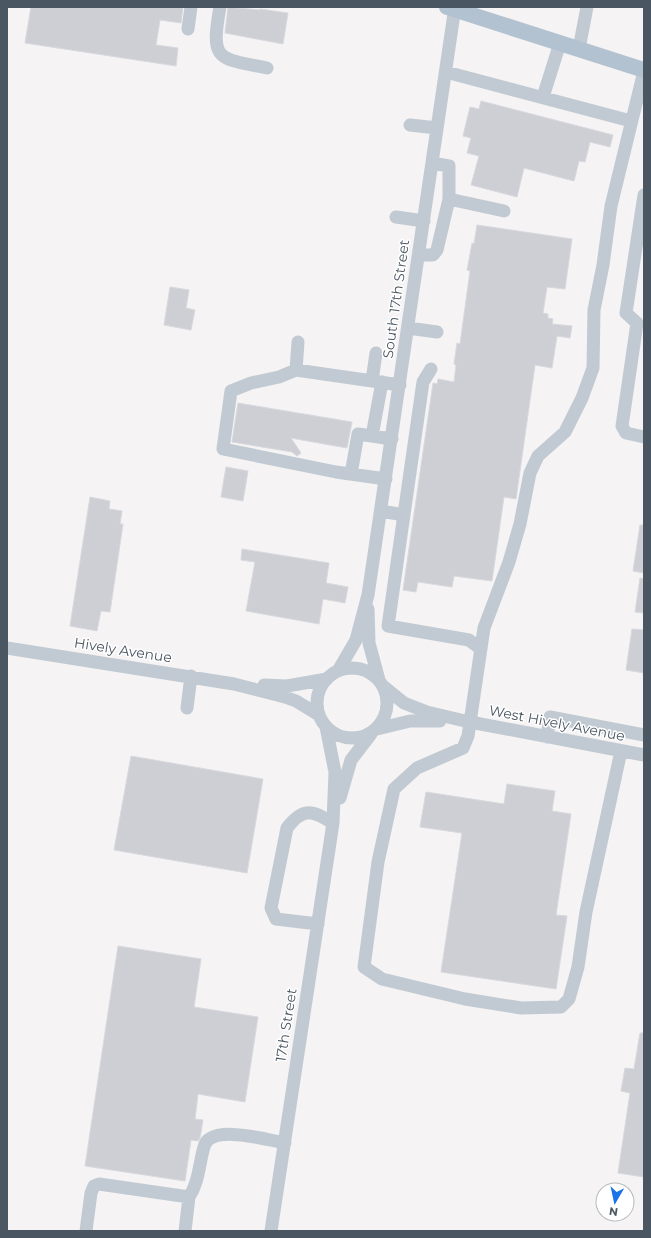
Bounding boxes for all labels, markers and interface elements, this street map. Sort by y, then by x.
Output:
street label: South 17th Street [379,238,413,360]
street label: Hively Avenue [73,633,173,667]
street label: West Hively Avenue [487,701,627,745]
street label: 17th Street [271,987,301,1063]
north arrow [595,1182,635,1222]
text: N [608,1204,619,1219]

